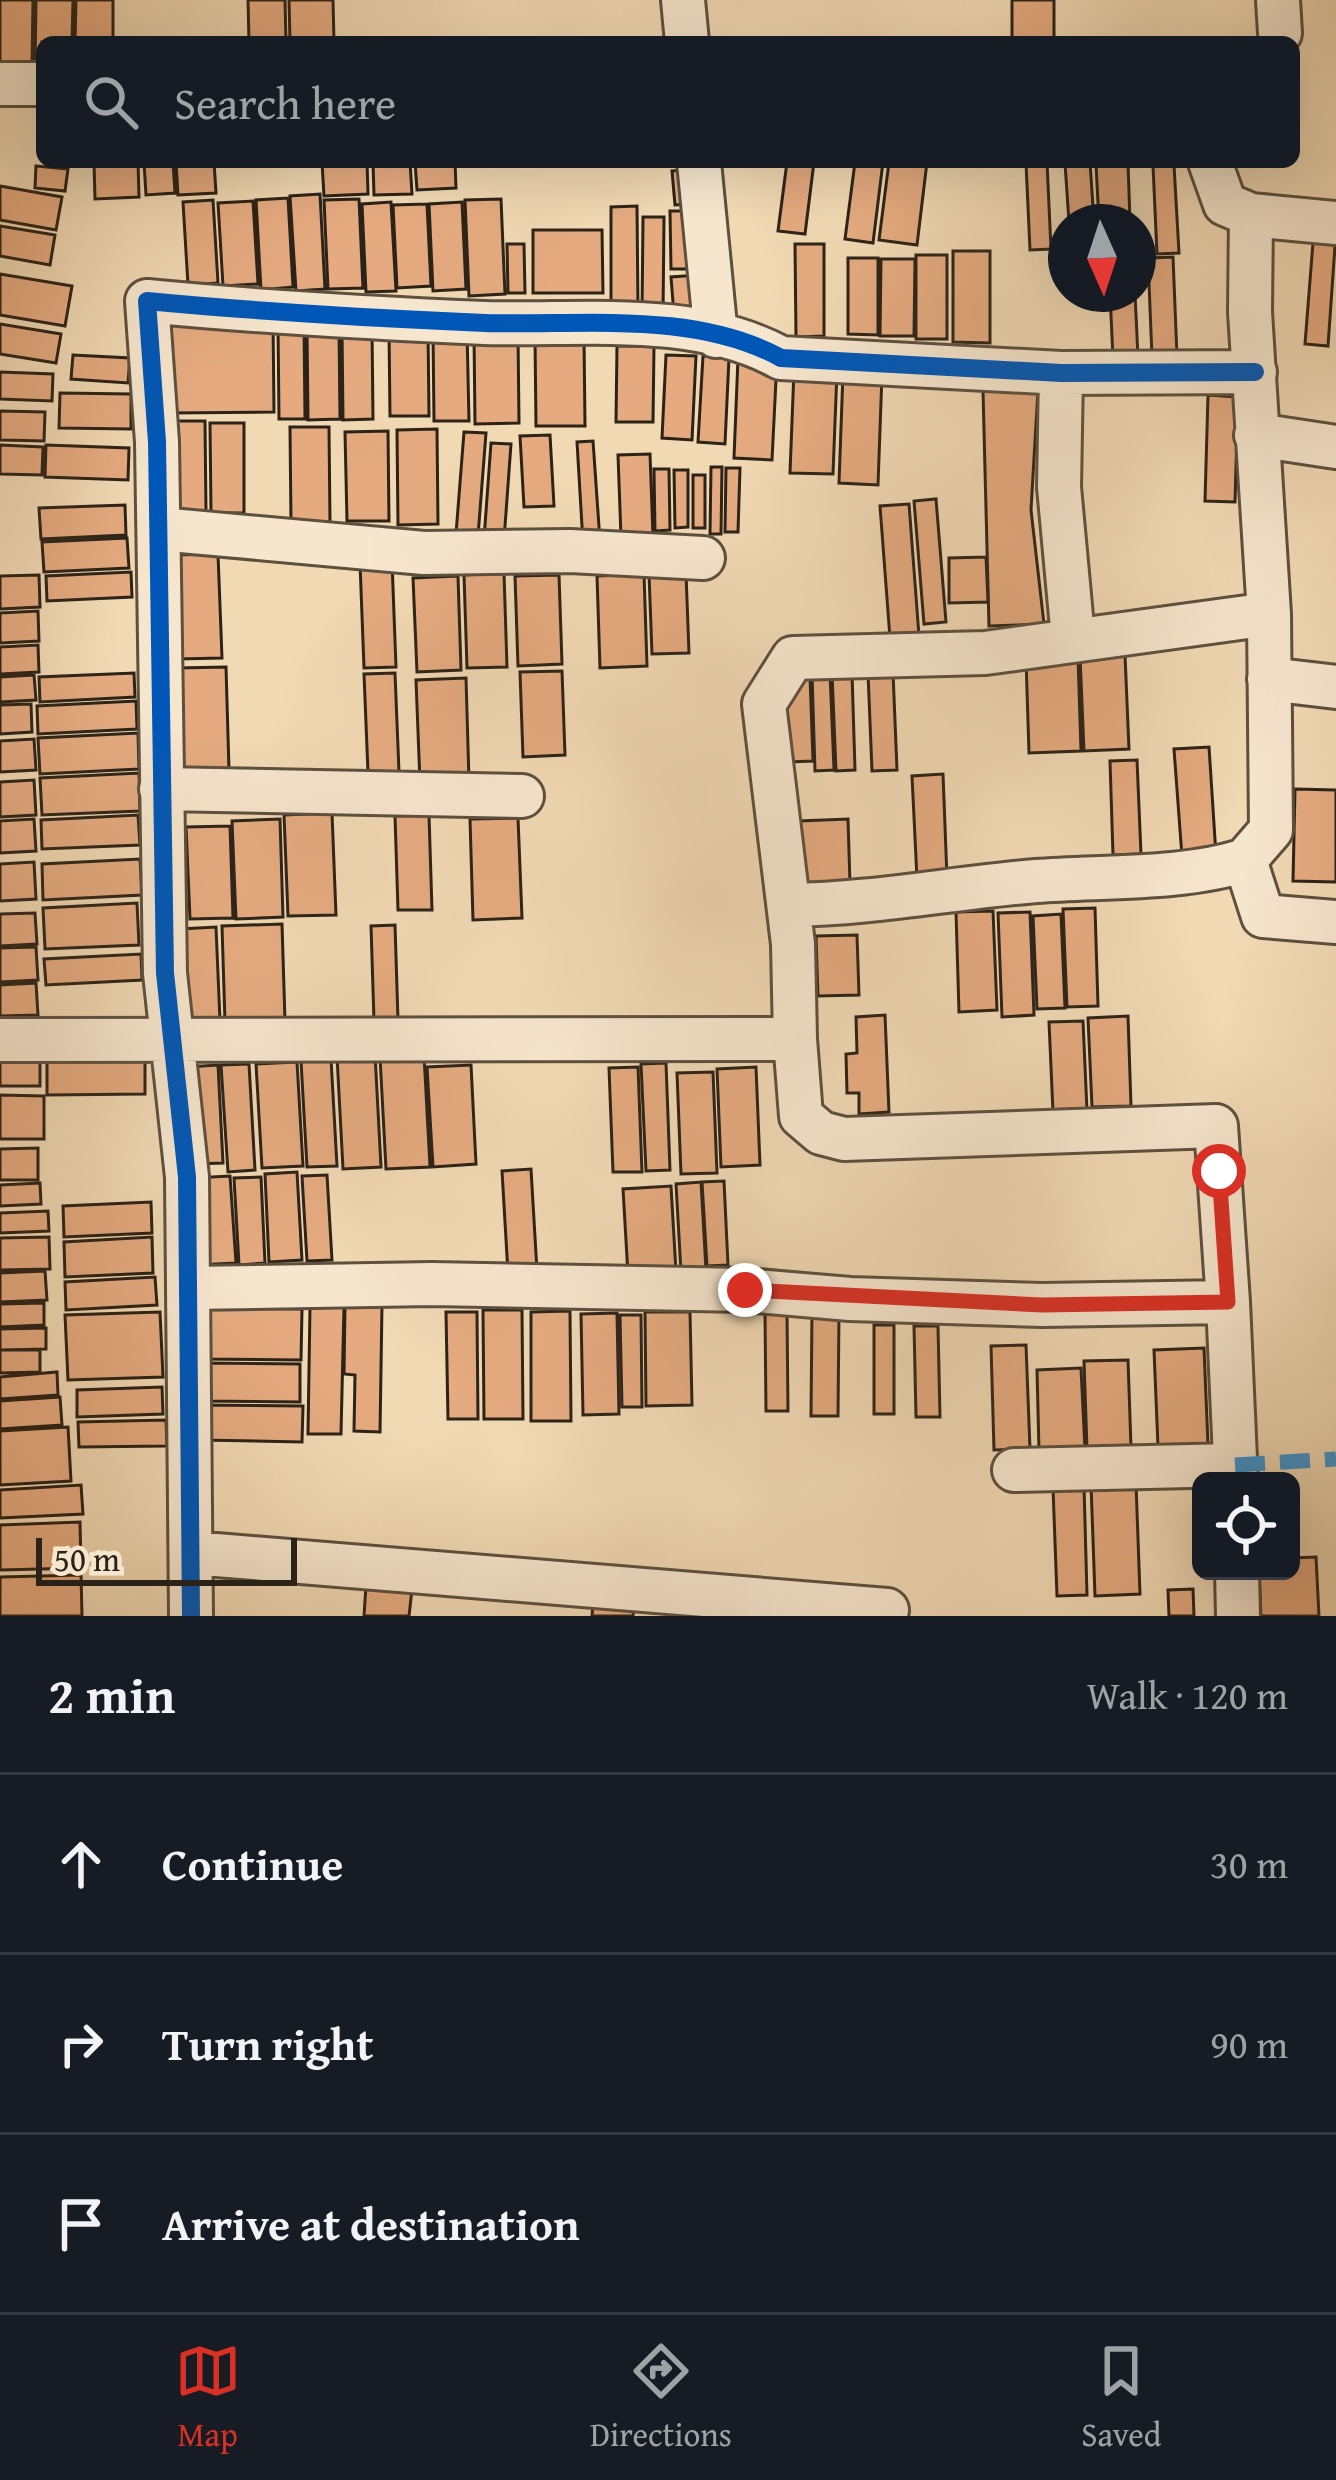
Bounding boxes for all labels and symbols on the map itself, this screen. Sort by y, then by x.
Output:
north arrow [1048,204,1156,312]
route start [1192,1144,1246,1198]
route end [718,1263,772,1317]
scale bar [36,1532,297,1585]

